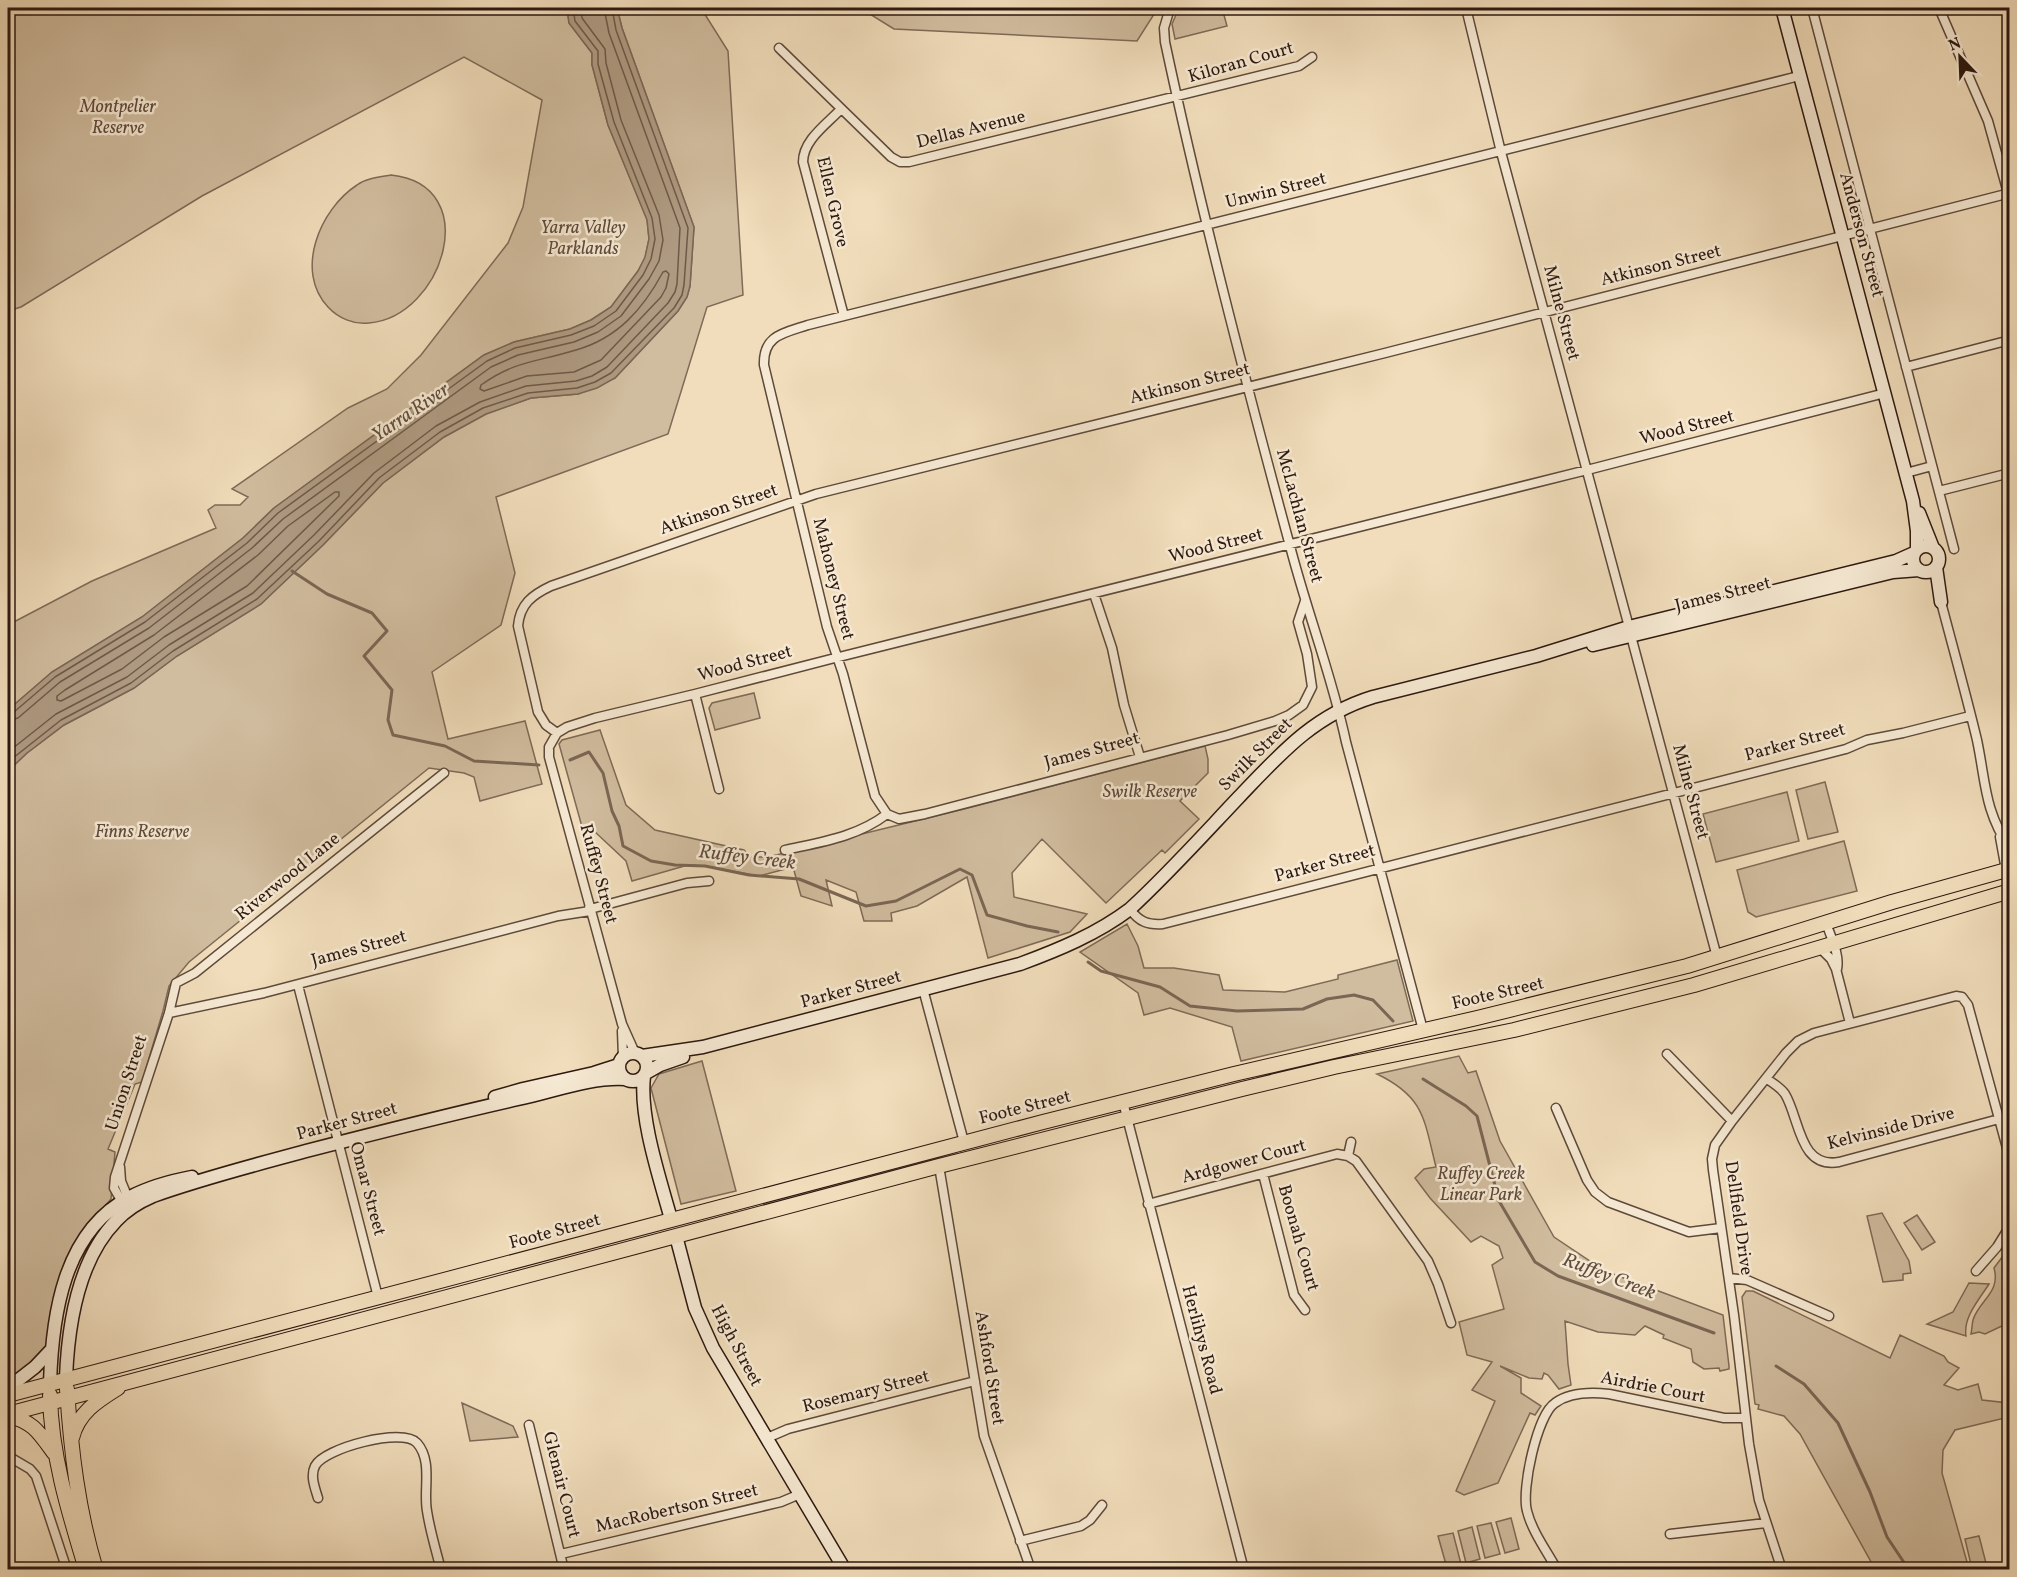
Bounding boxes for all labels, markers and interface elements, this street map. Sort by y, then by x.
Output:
north arrow [1930,27,1990,87]
text: N [1945,32,1965,57]
street label: Kiloran Court [1185,36,1297,90]
park label: Montpelier Reserve [79,95,156,141]
street label: Dellas Avenue [914,104,1028,156]
street label: Ellen Grove [809,154,855,250]
street label: Unwin Street [1223,166,1329,216]
street label: Anderson Street [1832,170,1890,300]
park label: Yarra Valley Parklands [540,216,626,262]
street label: Atkinson Street [1598,239,1724,293]
street label: Milne Street [1536,263,1586,363]
street label: Atkinson Street [1127,357,1253,411]
water label: Yarra River [366,376,456,449]
street label: Wood Street [1637,404,1737,452]
street label: McLachlan Street [1269,446,1329,586]
street label: Atkinson Street [657,478,781,542]
street label: Mahoney Street [806,515,860,643]
street label: Wood Street [1166,522,1266,570]
street label: James Street [1673,571,1773,619]
street label: Wood Street [695,639,795,689]
street label: Swilk Street [1213,712,1299,798]
street label: Parker Street [1742,718,1848,768]
street label: James Street [1042,726,1142,776]
street label: Milne Street [1665,742,1715,842]
park label: Swilk Reserve [1103,780,1198,805]
park label: Finns Reserve [95,820,190,845]
street label: Ruffey Street [573,821,623,927]
street label: Riverwood Lane [230,827,346,927]
water label: Ruffey Creek [697,838,797,878]
street label: Parker Street [1272,839,1378,889]
street label: James Street [309,924,409,974]
street label: Parker Street [798,965,904,1015]
street label: Foote Street [1449,971,1547,1017]
street label: Union Street [100,1032,154,1134]
street label: Foote Street [976,1085,1074,1131]
street label: Parker Street [294,1097,400,1147]
street label: Kelvinside Drive [1825,1101,1957,1157]
street label: Ardgower Court [1179,1133,1309,1191]
street label: Omar Street [342,1139,392,1239]
street label: Dellfield Drive [1718,1159,1758,1277]
park label: Ruffey Creek Linear Park [1437,1162,1525,1208]
street label: Boonah Court [1271,1182,1325,1294]
street label: Foote Street [506,1208,604,1256]
water label: Ruffey Creek [1558,1246,1660,1308]
street label: Herlihys Road [1174,1283,1228,1397]
street label: High Street [704,1301,768,1391]
street label: Ashford Street [968,1309,1010,1427]
street label: Rosemary Street [800,1364,932,1420]
street label: Airdrie Court [1598,1366,1708,1410]
street label: Glenair Court [536,1429,586,1541]
street label: MacRobertson Street [593,1478,761,1540]

